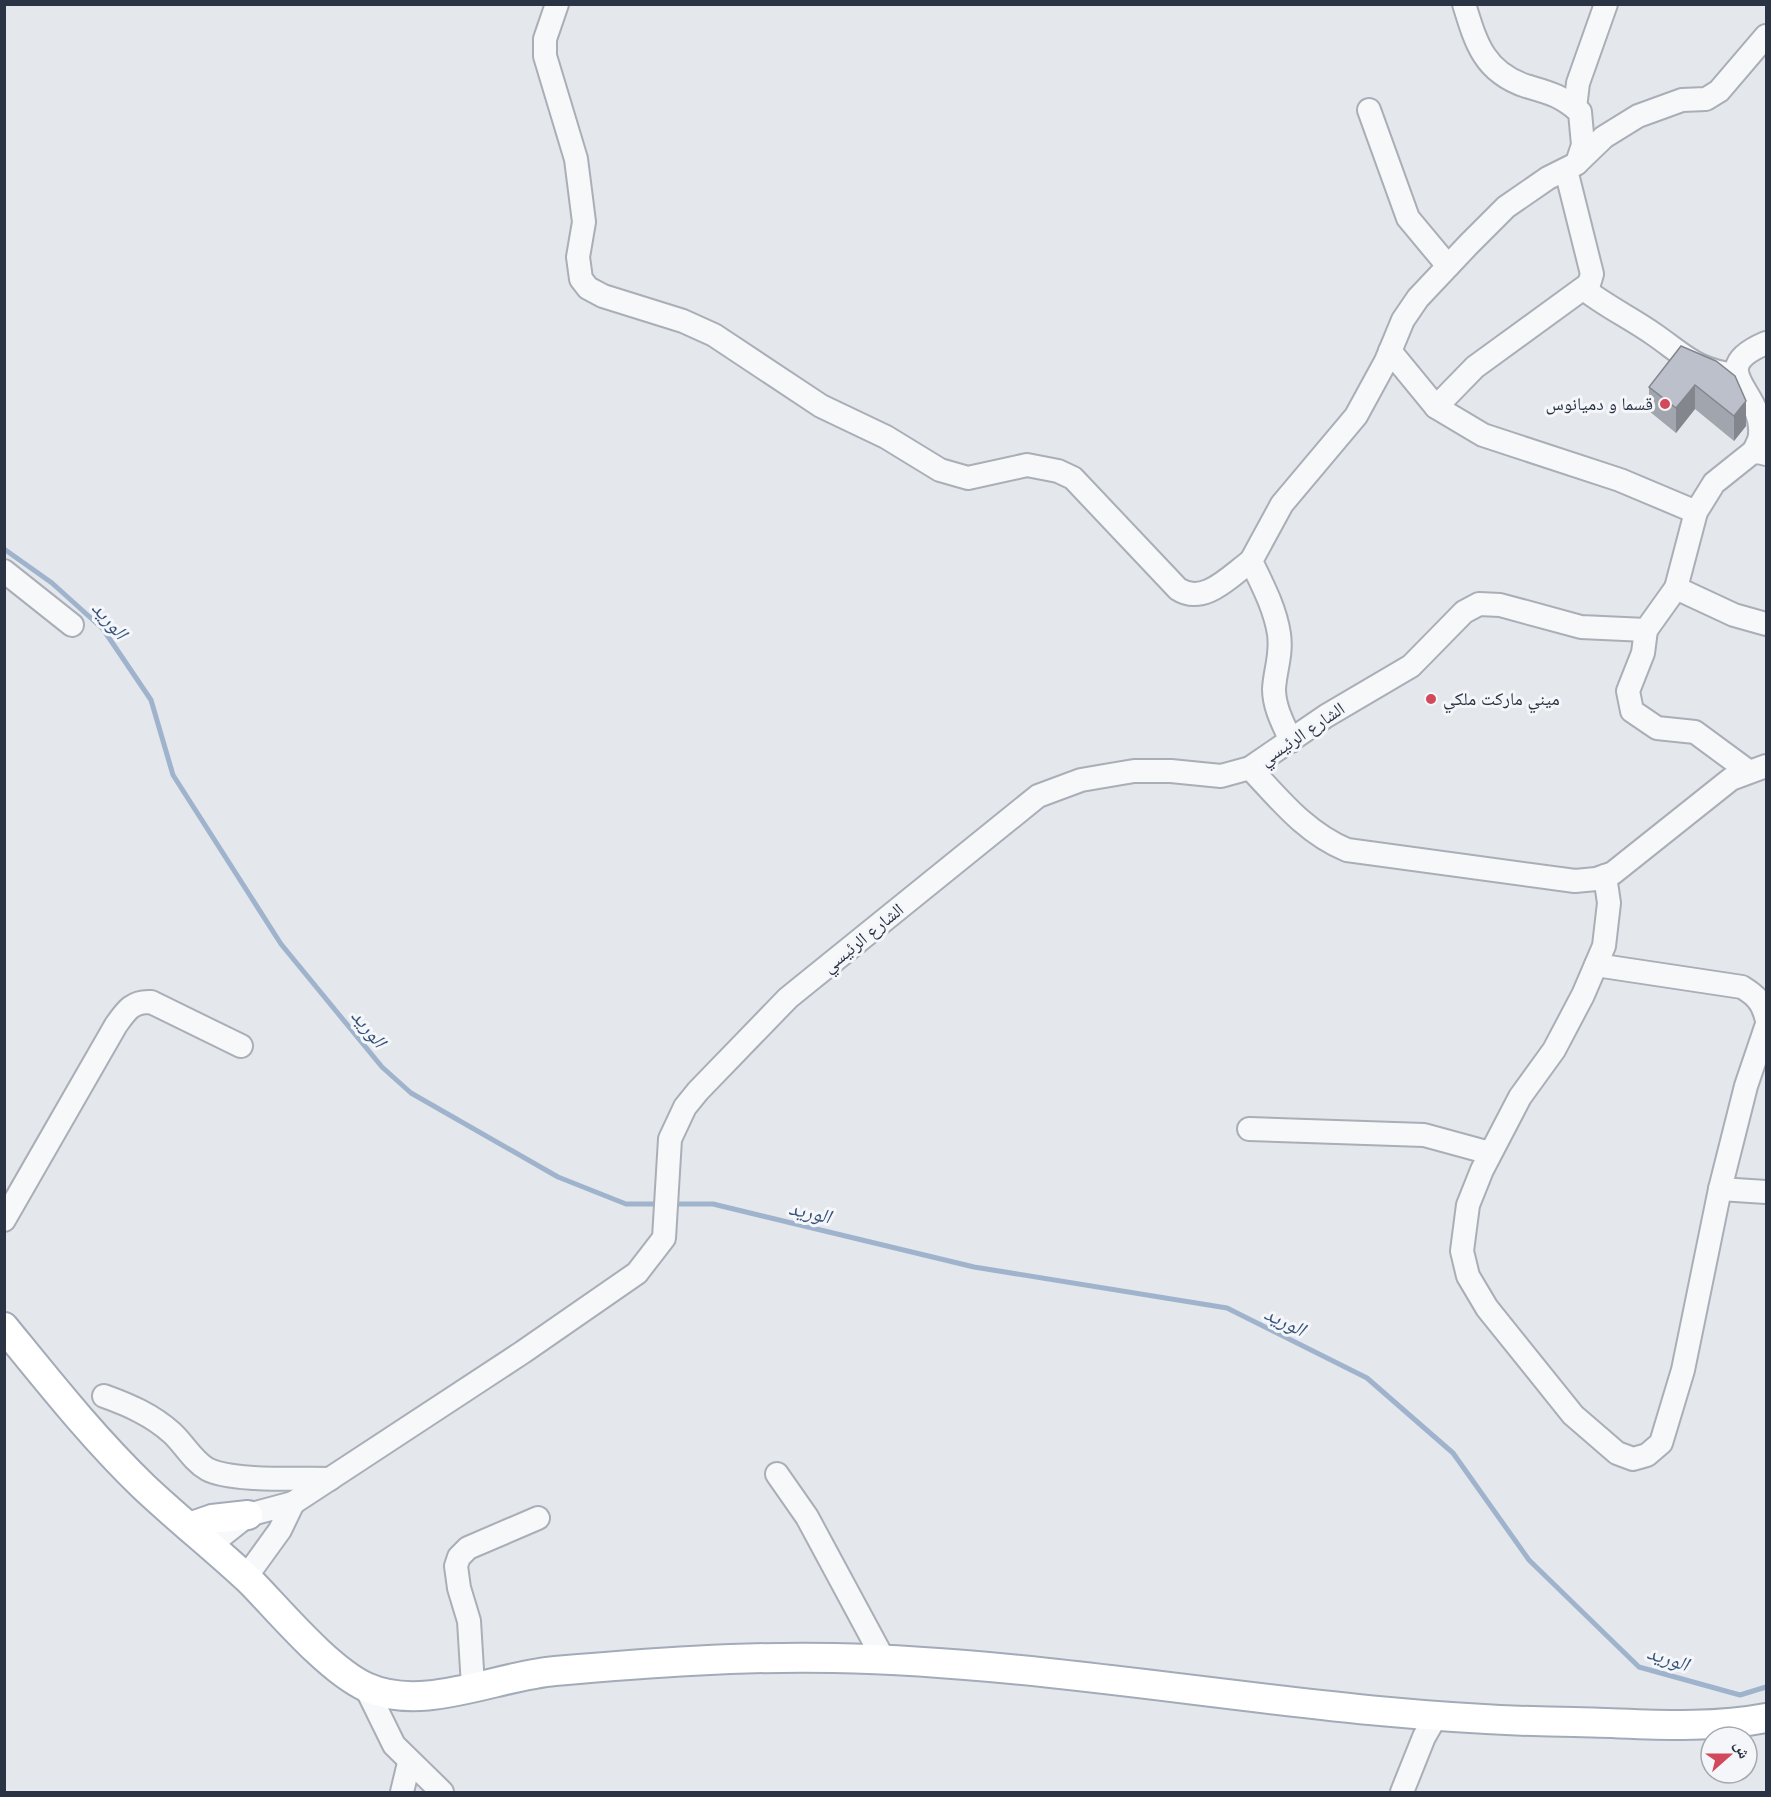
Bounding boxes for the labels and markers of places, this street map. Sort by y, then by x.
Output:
place label: قسما و دميانوس [1545,391,1653,415]
marker: قسما و دميانوس [1658,397,1672,411]
place label: ميني ماركت ملكي [1443,686,1560,714]
marker: ميني ماركت ملكي [1424,692,1438,706]

